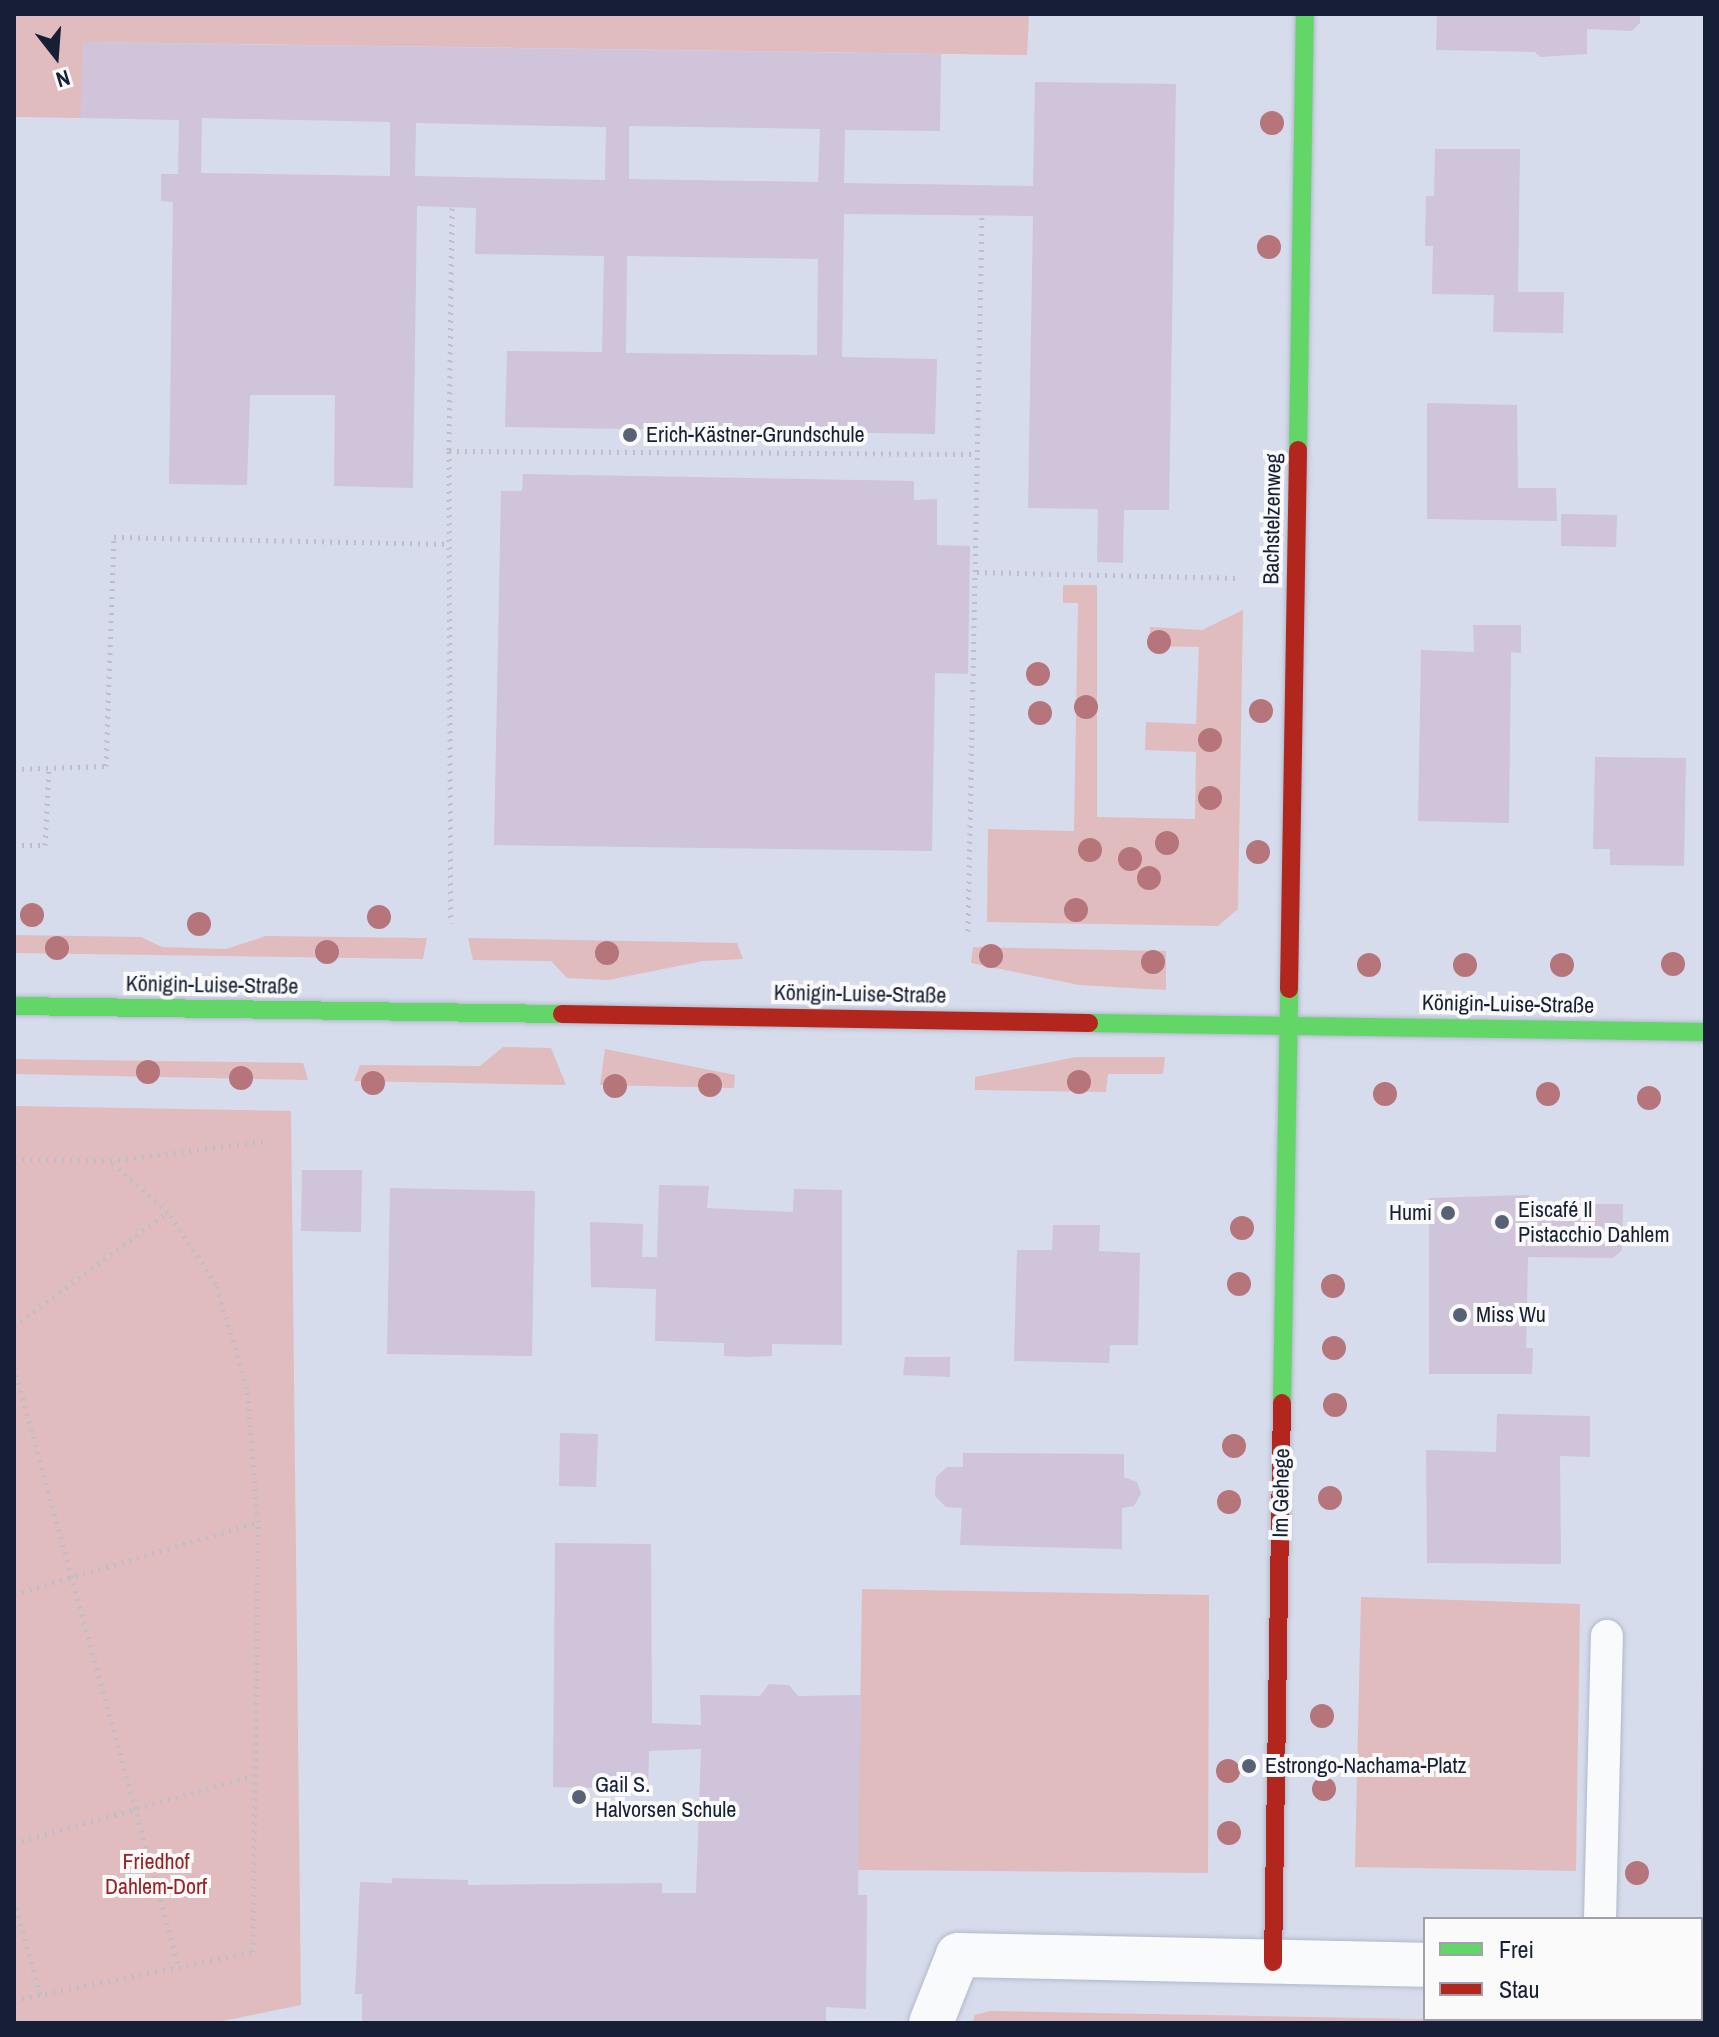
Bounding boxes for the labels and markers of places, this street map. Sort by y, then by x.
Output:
place label: Erich-Kästner-Grundschule [646,422,865,448]
marker: Erich-Kästner-Grundschule [621,426,639,444]
place label: Eiscafé Il Pistacchio Dahlem [1518,1196,1669,1248]
place label: Humi [1389,1200,1432,1226]
marker: Humi [1439,1204,1457,1222]
marker: Eiscafé Il Pistacchio Dahlem [1493,1213,1511,1231]
place label: Miss Wu [1476,1302,1546,1328]
marker: Miss Wu [1451,1306,1469,1324]
place label: Estrongo-Nachama-Platz [1265,1753,1467,1779]
marker: Estrongo-Nachama-Platz [1240,1757,1258,1775]
place label: Gail S. Halvorsen Schule [595,1771,736,1822]
marker: Gail S. Halvorsen Schule [570,1788,588,1806]

